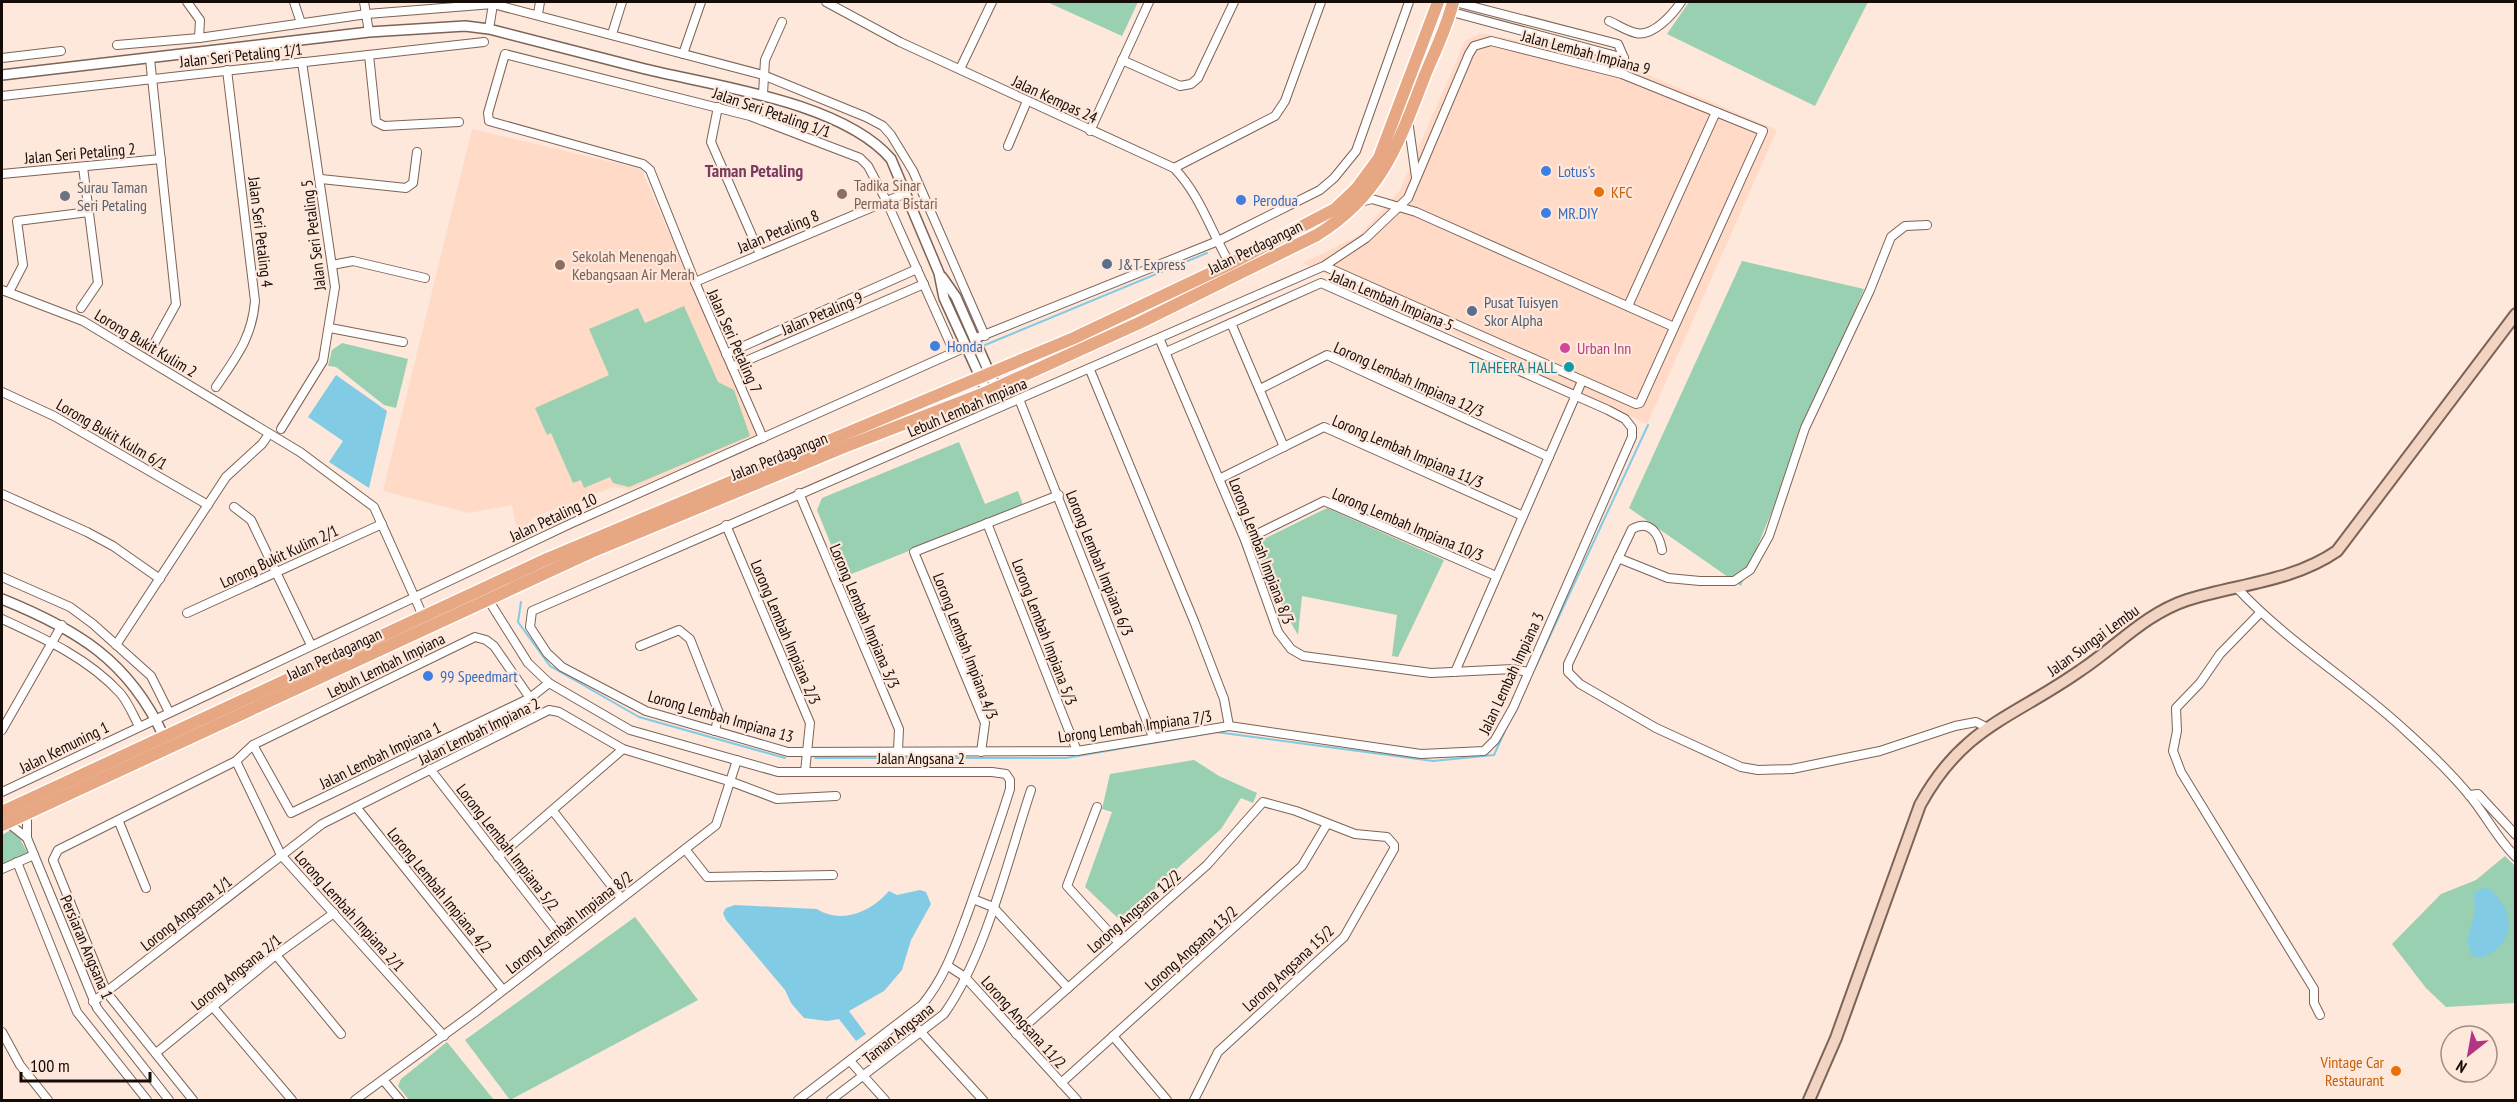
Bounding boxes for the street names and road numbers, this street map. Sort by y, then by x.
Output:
street label: Jalan Lembah Impiana 9 [1518,25,1653,79]
street label: Jalan Seri Petaling 1/1 [178,39,303,71]
street label: Jalan Kempas 24 [1008,70,1101,127]
street label: Jalan Seri Petaling 1/1 [710,82,834,142]
street label: Jalan Seri Petaling 2 [23,138,136,168]
street label: Jalan Seri Petaling 4 [244,175,278,289]
street label: Jalan Seri Petaling 5 [296,178,330,292]
street label: Jalan Petaling 8 [733,205,822,258]
street label: Jalan Perdagangan [1204,216,1305,279]
street label: Jalan Lembah Impiana 5 [1326,265,1457,335]
street label: Jalan Seri Petaling 7 [703,285,767,396]
street label: Jalan Petaling 9 [777,287,866,340]
street label: Lorong Bukit Kulim 2 [91,305,201,381]
street label: Lorong Lembah Impiana 12/3 [1331,337,1487,421]
street label: Lebuh Lembah Impiana [904,373,1030,441]
street label: Lorong Bukit Kulm 6/1 [53,394,171,474]
street label: Lorong Lembah Impiana 11/3 [1329,410,1487,492]
street label: Jalan Perdagangan [727,428,830,485]
street label: Lorong Lembah Impiana 8/3 [1225,475,1299,627]
street label: Lorong Lembah Impiana 10/3 [1329,483,1487,565]
street label: Lorong Lembah Impiana 6/3 [1062,487,1138,639]
street label: Jalan Petaling 10 [505,488,600,546]
street label: Lorong Bukit Kulim 2/1 [217,520,341,592]
street label: Lorong Lembah Impiana 3/3 [825,541,905,691]
street label: Lorong Lembah Impiana 5/3 [1008,556,1082,708]
street label: Lorong Lembah Impiana 2/3 [746,557,826,707]
street label: Lorong Lembah Impiana 4/3 [929,570,1003,722]
street label: Jalan Sungai Lembu [2042,600,2143,681]
street label: Jalan Lembah Impiana 3 [1474,609,1548,738]
street label: Jalan Perdagangan [282,623,385,685]
street label: Lebuh Lembah Impiana [324,628,448,702]
street label: Lorong Lembah Impiana 13 [646,686,796,746]
street label: Jalan Lembah Impiana 2 [414,693,543,769]
street label: Lorong Lembah Impiana 7/3 [1057,705,1213,747]
street label: Jalan Kemuning 1 [15,717,112,778]
street label: Jalan Lembah Impiana 1 [315,717,444,793]
street label: Jalan Angsana 2 [876,748,965,768]
street label: Lorong Lembah Impiana 5/2 [452,780,564,914]
street label: Lorong Lembah Impiana 4/2 [383,823,497,957]
street label: Lorong Lembah Impiana 2/1 [291,847,409,975]
street label: Lorong Angsana 12/2 [1083,865,1185,957]
street label: Lorong Lembah Impiana 8/2 [502,866,636,978]
street label: Lorong Angsana 1/1 [136,871,236,955]
street label: Persiaran Angsana 1 [56,892,118,1002]
street label: Lorong Angsana 13/2 [1141,901,1241,995]
street label: Lorong Angsana 15/2 [1238,921,1338,1015]
street label: Lorong Angsana 2/1 [187,930,285,1014]
street label: Lorong Angsana 11/2 [977,972,1071,1072]
street label: Taman Angsana [858,998,938,1068]

